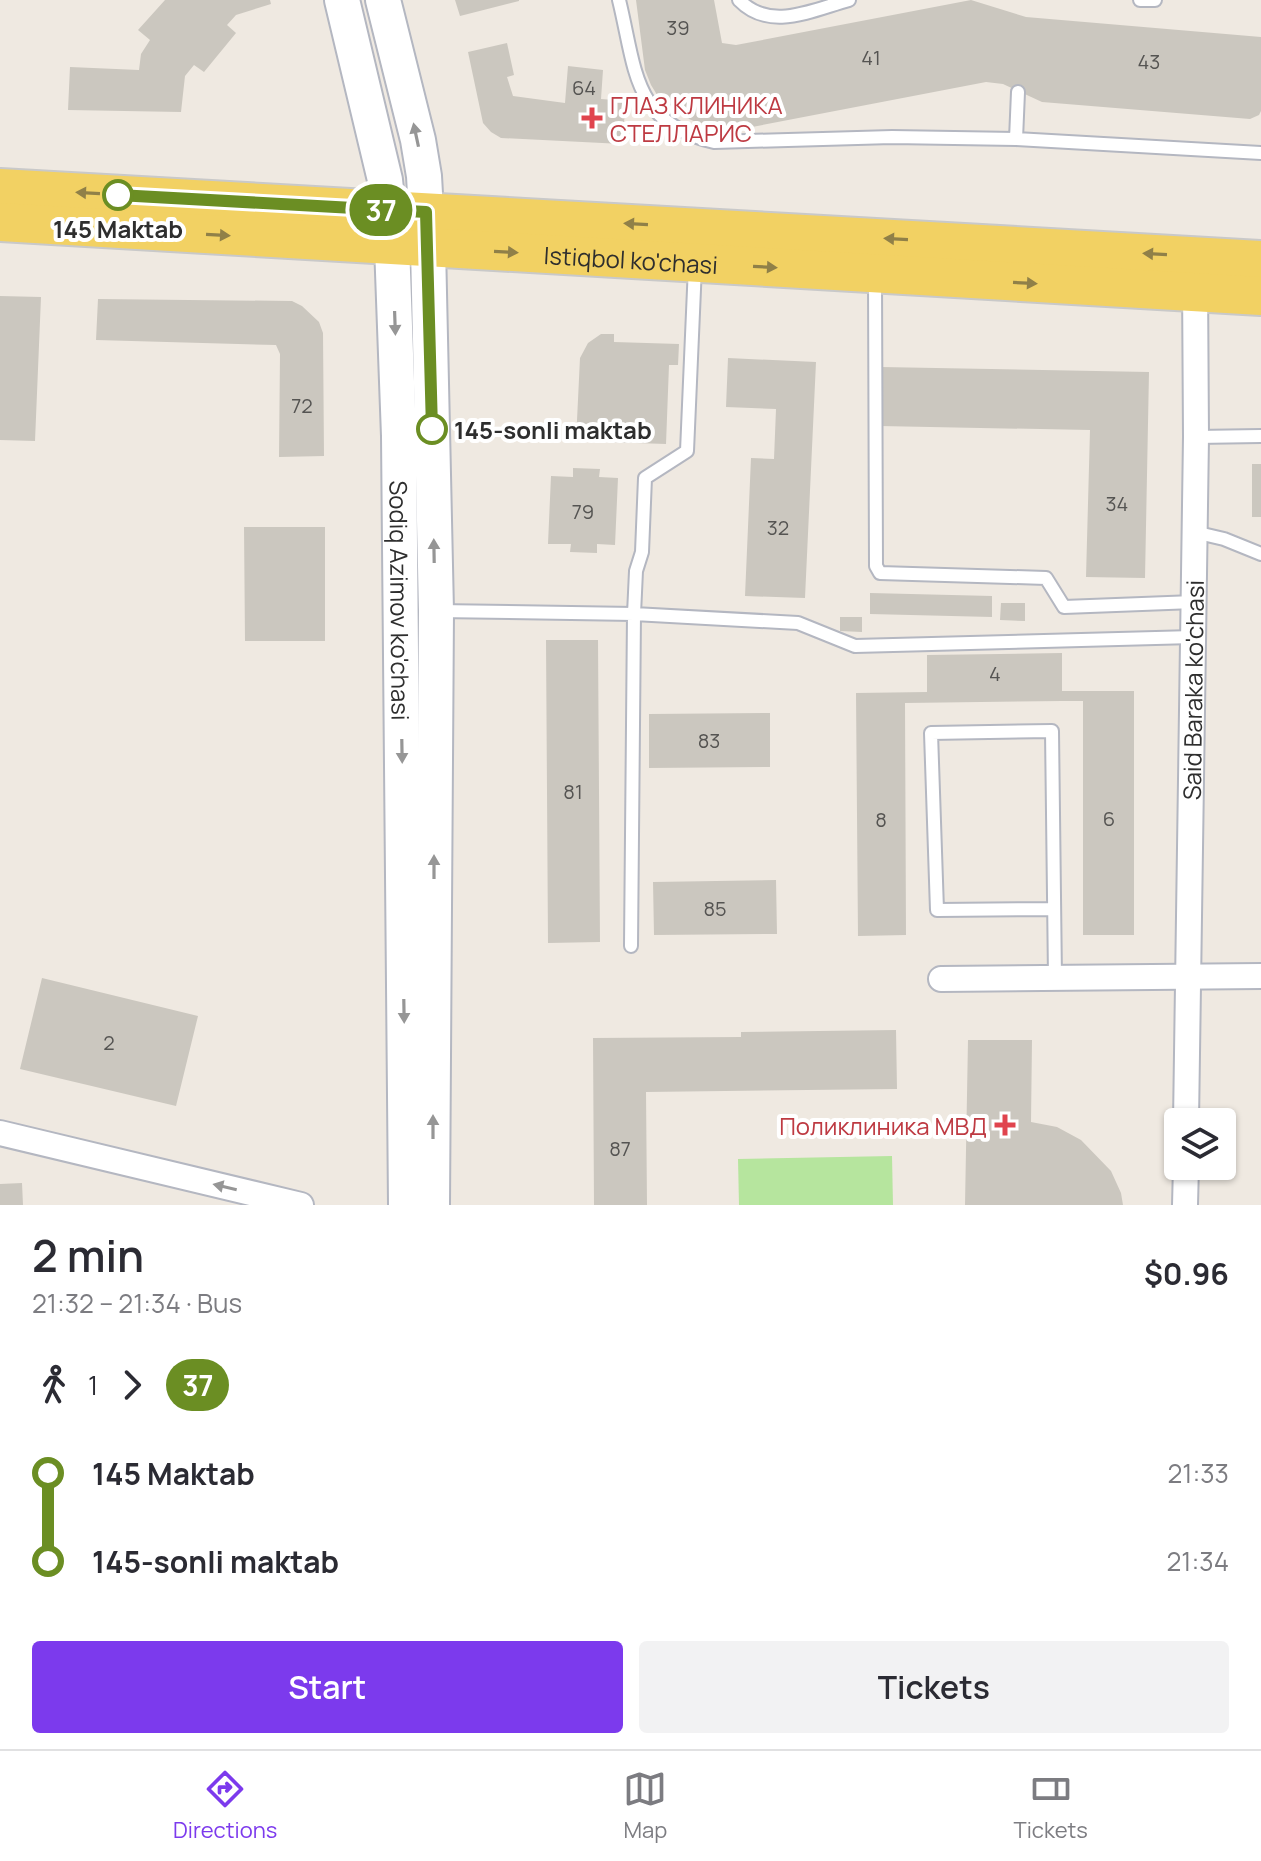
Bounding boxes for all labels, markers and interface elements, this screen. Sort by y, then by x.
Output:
house number: 39 [666,14,690,41]
house number: 41 [861,44,881,71]
house number: 43 [1138,48,1160,75]
house number: 64 [572,74,596,101]
place label: ГЛАЗ КЛИНИКА СТЕЛЛАРИС [610,88,783,149]
marker: ГЛАЗ КЛИНИКА СТЕЛЛАРИС [581,107,603,129]
one-way arrow [409,122,422,147]
marker: 145 Maktab [103,180,133,210]
line badge: 37 [345,184,417,236]
one-way arrow [75,186,100,199]
text: 37 [365,191,397,229]
place label: 145 Maktab [53,212,183,245]
one-way arrow [623,218,648,231]
one-way arrow [206,229,231,242]
one-way arrow [883,232,908,245]
street label: Istiqbol ko'chasi [543,237,719,281]
one-way arrow [494,246,519,259]
one-way arrow [1142,247,1167,260]
one-way arrow [753,261,778,274]
one-way arrow [1013,276,1038,289]
one-way arrow [388,311,401,336]
house number: 72 [291,392,313,419]
place label: 145-sonli maktab [454,413,652,446]
marker: 145-sonli maktab [417,414,447,444]
street label: Sodiq Azimov ko'chasi [383,480,418,721]
house number: 34 [1106,490,1128,517]
house number: 79 [572,498,594,525]
house number: 32 [767,514,789,541]
one-way arrow [428,538,441,563]
street label: Said Baraka ko'chasi [1174,580,1210,800]
house number: 4 [989,660,1001,687]
house number: 83 [698,727,720,754]
one-way arrow [396,739,408,764]
house number: 81 [563,778,583,805]
house number: 6 [1103,805,1115,832]
house number: 8 [875,806,887,833]
one-way arrow [428,854,440,879]
house number: 85 [703,895,727,922]
one-way arrow [398,999,410,1024]
house number: 2 [103,1029,115,1056]
map controls [1164,1108,1236,1180]
button: layers [1164,1108,1236,1180]
place label: Поликлиника МВД [779,1109,987,1142]
one-way arrow [426,1114,439,1139]
marker: Поликлиника МВД [994,1114,1016,1136]
house number: 87 [609,1135,631,1162]
one-way arrow [212,1180,237,1193]
text: 2 min [32,1225,144,1285]
text: $0.96 [1144,1253,1229,1294]
text: 21:32 – 21:34 · Bus [32,1285,242,1321]
icon: walk [32,1363,76,1407]
icon: forward [110,1363,154,1407]
text: 37 [182,1366,213,1404]
text: 1 [88,1367,98,1403]
text: 145 Maktab [92,1453,255,1494]
text: 21:33 [1168,1455,1229,1491]
text: 145-sonli maktab [92,1541,339,1582]
text: 21:34 [1167,1543,1229,1579]
button: Start [32,1641,623,1733]
button: Tickets [639,1641,1229,1733]
tab: Directions [173,1767,277,1845]
tab: Map [623,1767,667,1845]
tab: Tickets [1014,1767,1088,1845]

